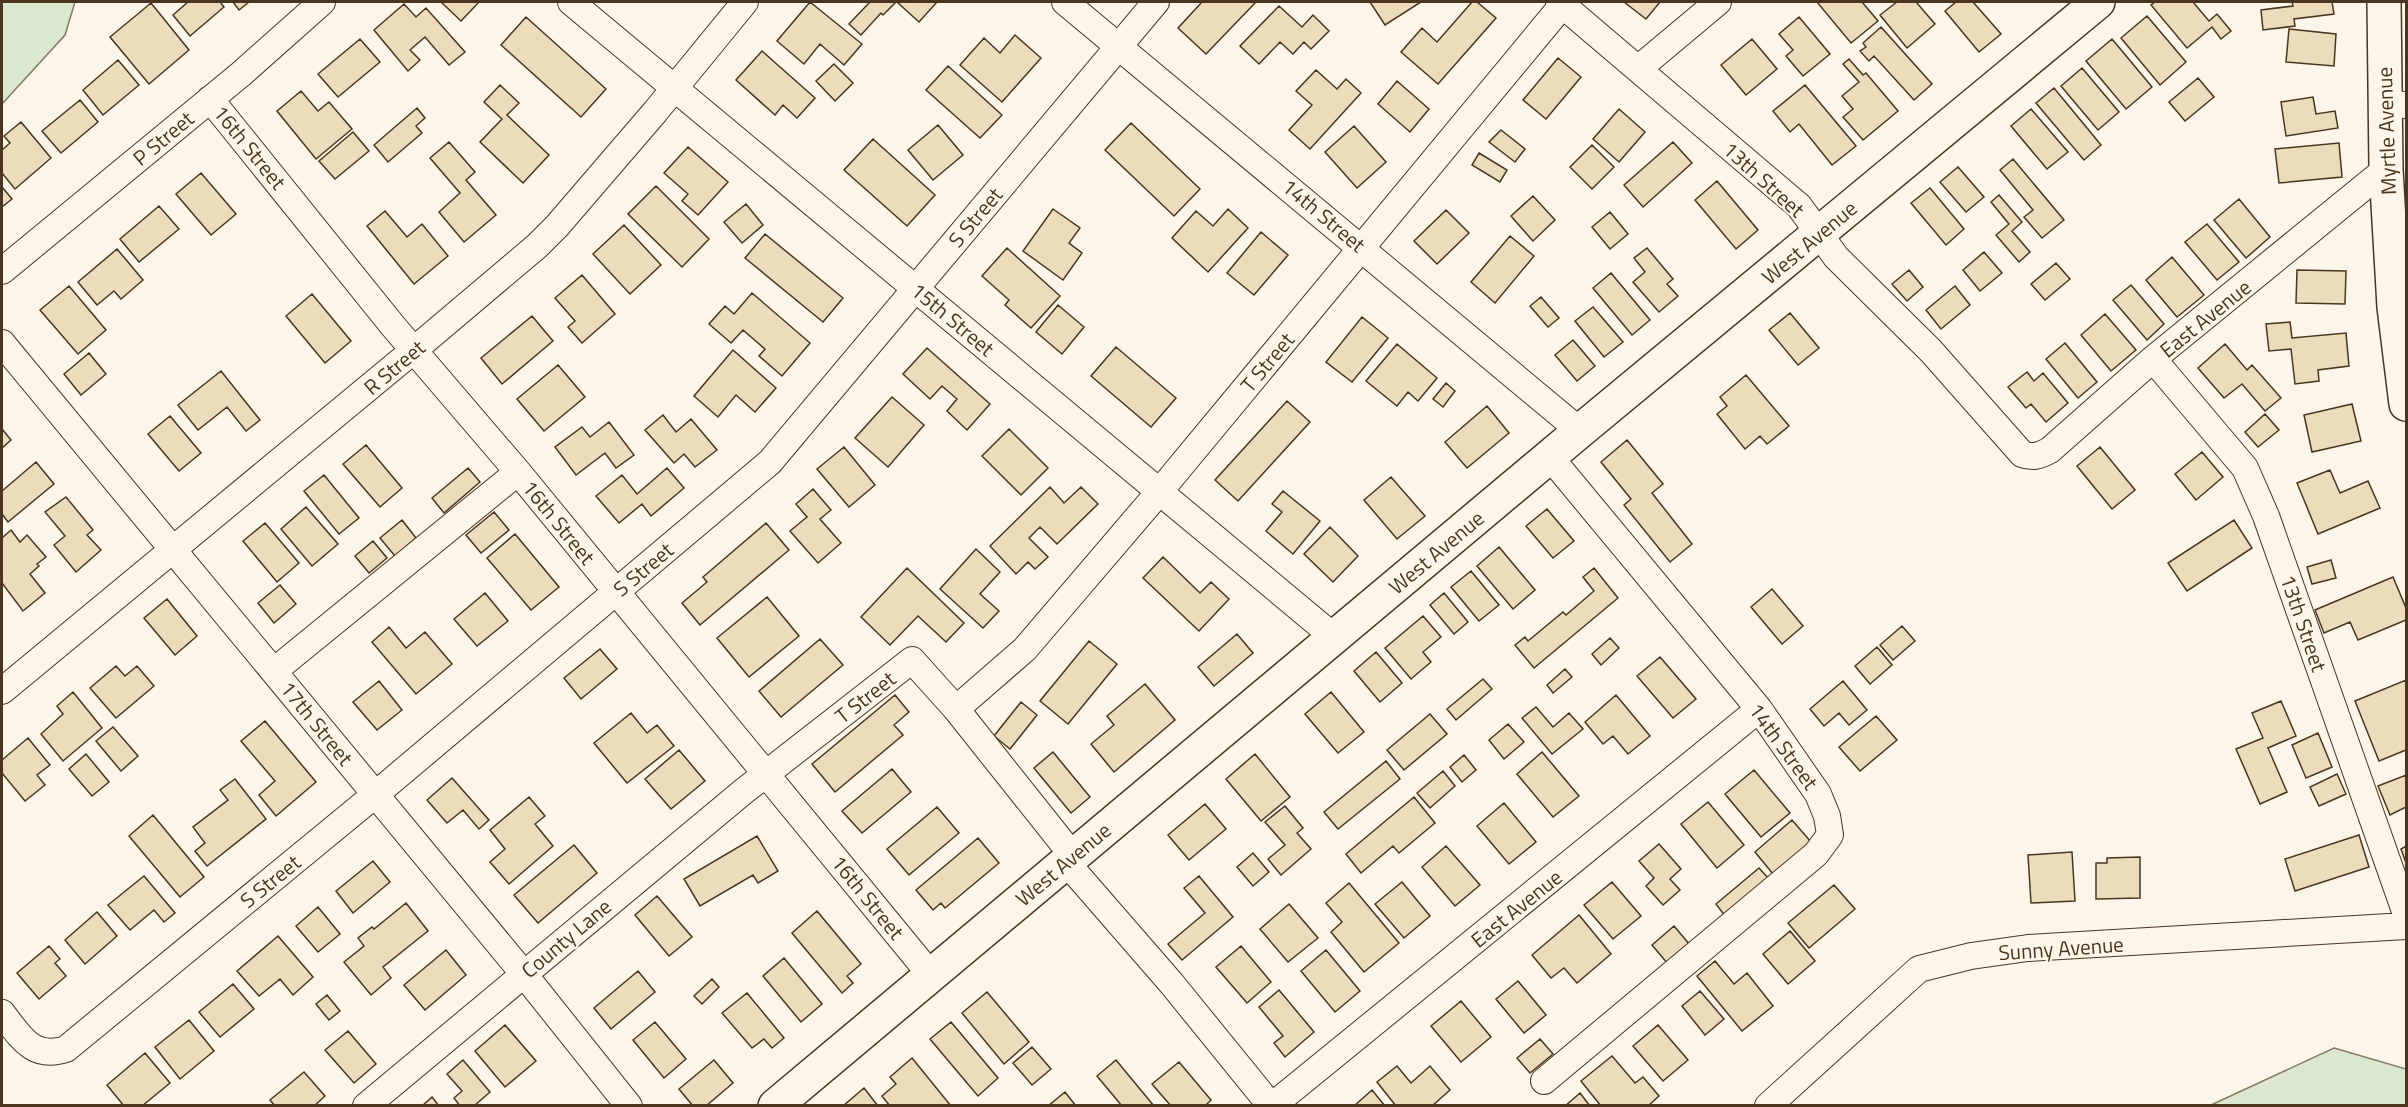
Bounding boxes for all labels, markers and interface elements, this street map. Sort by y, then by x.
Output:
street label: Myrtle Avenue [2368,66,2404,196]
street label: 16th Street [206,98,295,197]
street label: P Street [125,102,201,173]
street label: 13th Street [1716,133,1813,225]
street label: 14th Street [1275,170,1373,260]
street label: S Street [940,179,1010,254]
street label: West Avenue [1754,192,1864,292]
street label: East Avenue [2152,271,2258,365]
street label: 15th Street [904,274,1002,364]
street label: T Street [1232,325,1302,399]
street label: R Street [356,331,432,402]
street label: 16th Street [515,473,604,572]
street label: West Avenue [1381,502,1491,602]
street label: S Street [606,534,681,604]
street label: 13th Street [2272,570,2336,677]
street label: T Street [828,663,903,731]
street label: 17th Street [273,674,362,773]
street label: 14th Street [1741,696,1827,797]
street label: West Avenue [1008,814,1118,914]
street label: S Street [233,846,308,916]
street label: 16th Street [824,848,913,947]
street label: East Avenue [1463,861,1569,955]
street label: County Lane [514,891,618,985]
street label: Sunny Avenue [1997,928,2125,968]

